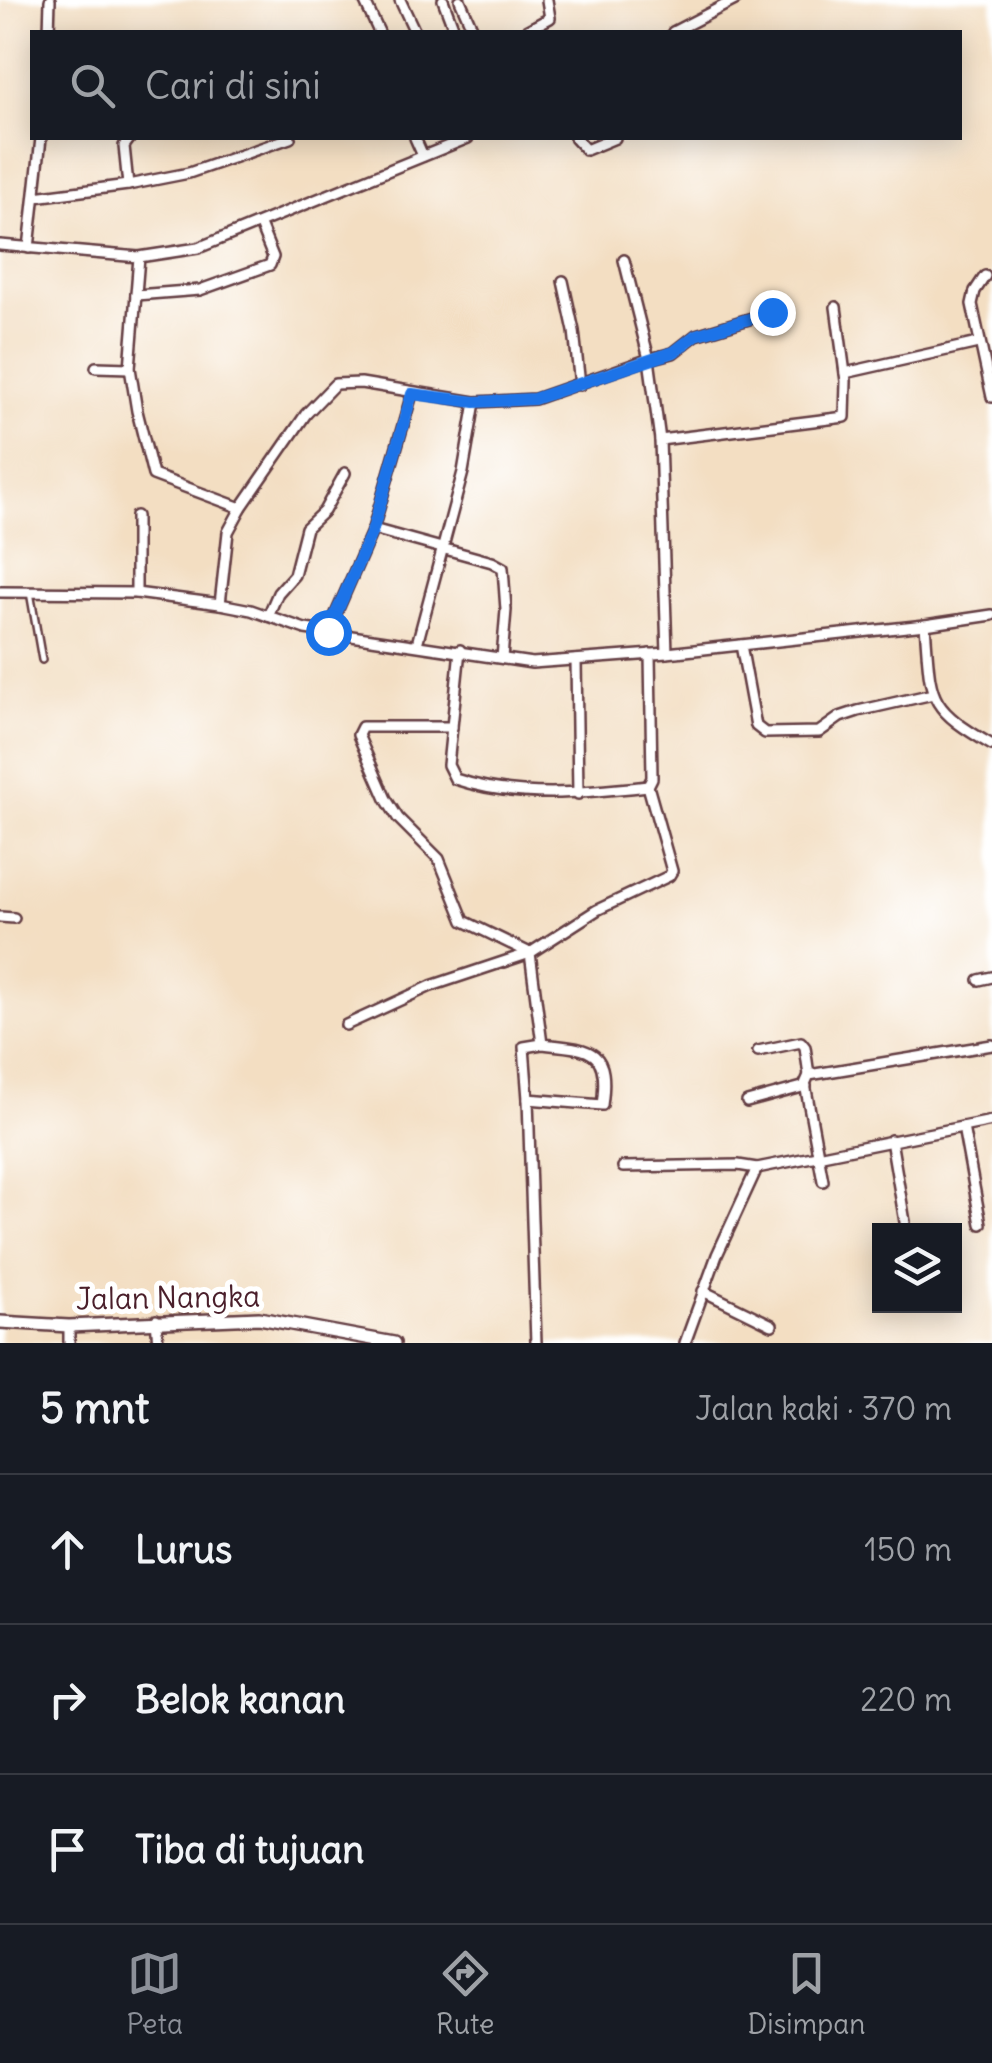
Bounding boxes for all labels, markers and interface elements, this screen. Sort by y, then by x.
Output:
search box [30,30,962,140]
icon: search [65,58,120,113]
text: Cari di sini [145,62,321,109]
route end [750,290,796,336]
route start [306,610,352,656]
map controls [872,1223,962,1313]
button: layers [872,1223,962,1313]
street label: Jalan Nangka [75,1276,261,1318]
text: 5 mnt [40,1382,149,1434]
text: Jalan kaki · 370 m [695,1388,952,1429]
icon: ahead [40,1522,95,1577]
text: Lurus [135,1526,232,1573]
text: 150 m [864,1529,952,1570]
icon: right [40,1672,95,1727]
text: Belok kanan [135,1676,345,1723]
text: 220 m [860,1679,952,1720]
icon: arrive [40,1822,95,1877]
text: Tiba di tujuan [135,1826,364,1873]
tab: Peta [127,1946,183,2042]
tab: Rute [436,1946,494,2042]
tab: Disimpan [748,1946,865,2042]

